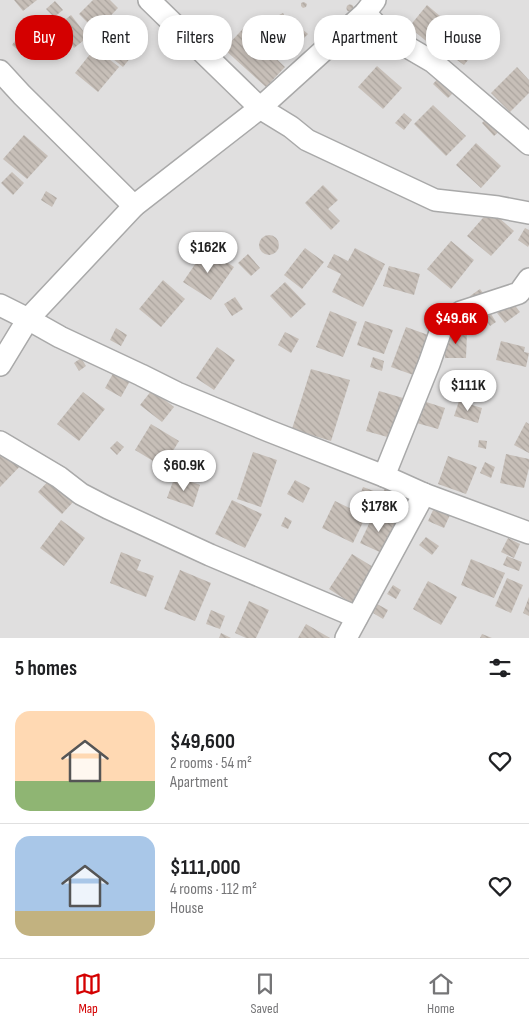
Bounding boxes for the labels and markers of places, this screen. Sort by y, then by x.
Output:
pin: $162K [173,232,243,274]
pin: $49.6K [415,302,497,345]
pin: $111K [433,370,503,412]
pin: $60.9K [143,450,225,492]
pin: $178K [344,490,414,533]

